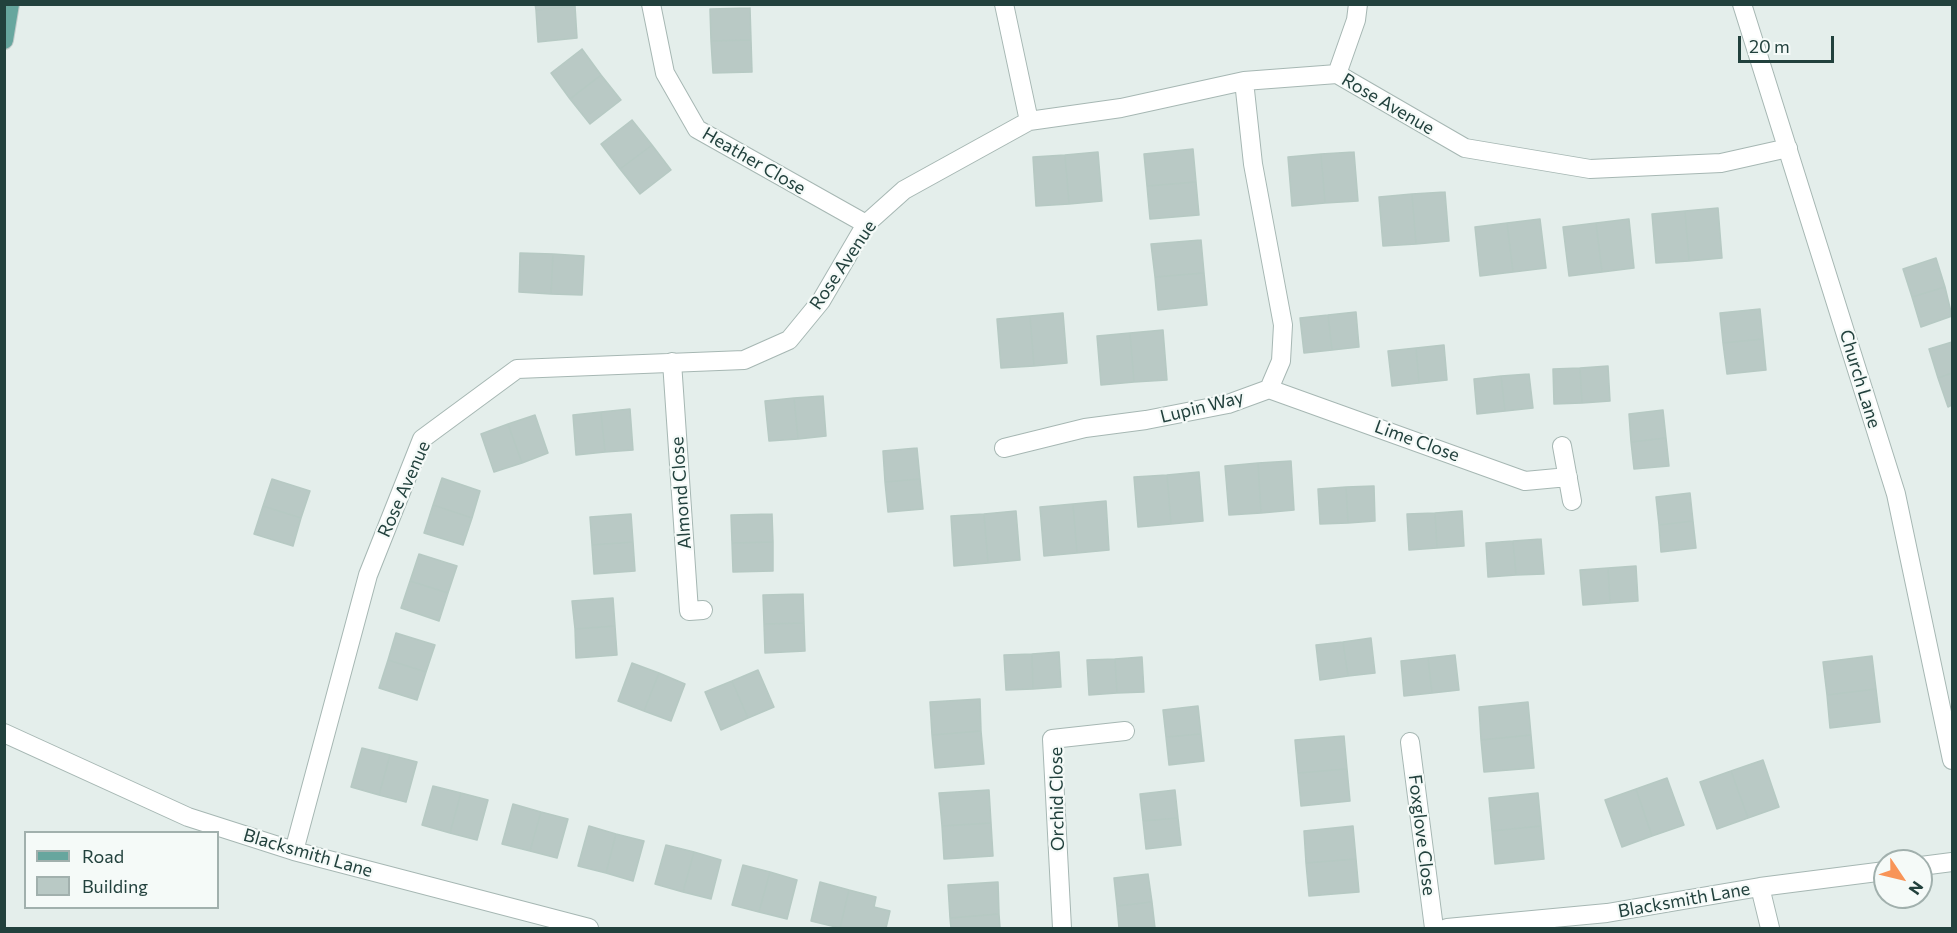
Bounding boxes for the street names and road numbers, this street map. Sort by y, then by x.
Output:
street label: Rose Avenue [1338,69,1438,139]
street label: Heather Close [699,123,809,199]
street label: Rose Avenue [805,216,881,314]
street label: Church Lane [1835,327,1885,431]
street label: Lupin Way [1158,386,1246,428]
street label: Lime Close [1372,416,1462,466]
street label: Almond Close [666,436,696,550]
street label: Rose Avenue [373,437,435,541]
street label: Orchid Close [1045,747,1069,851]
street label: Foxglove Close [1404,773,1440,897]
street label: Blacksmith Lane [241,824,375,882]
street label: Blacksmith Lane [1616,878,1752,922]

